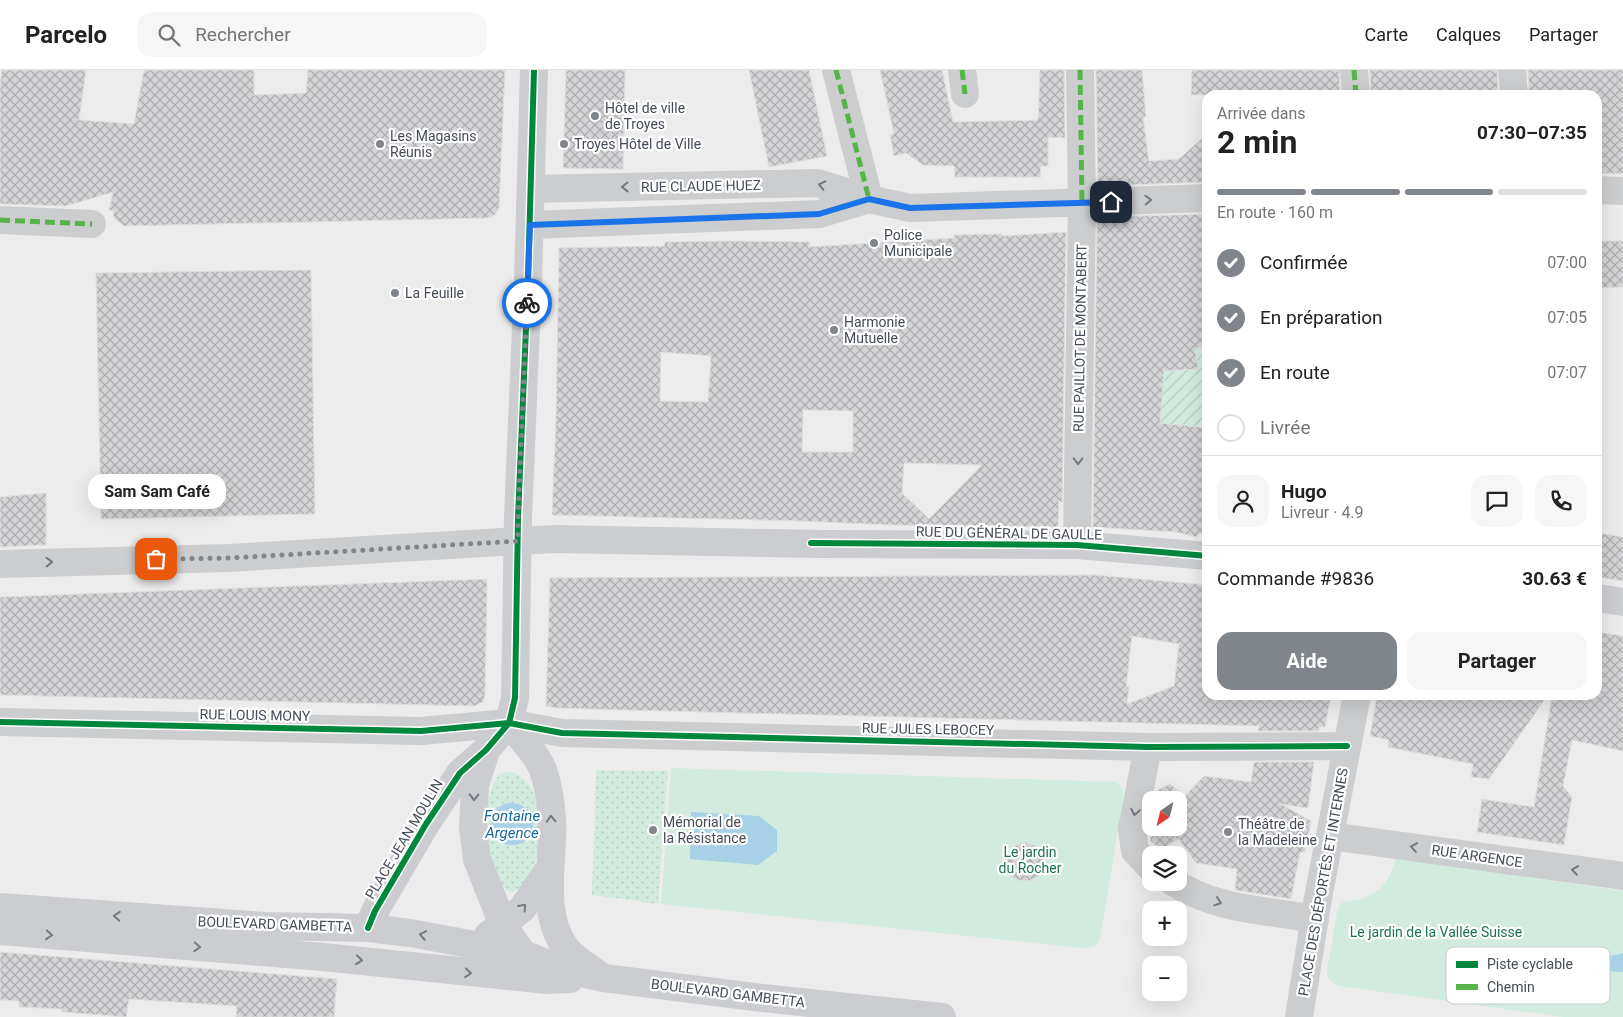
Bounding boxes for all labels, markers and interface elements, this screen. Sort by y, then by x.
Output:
search box [137,12,487,57]
text: Parcelo [25,21,107,49]
icon: search [155,21,183,49]
text: Rechercher [195,23,291,46]
text: Carte [1365,24,1408,45]
text: Calques [1436,24,1501,45]
text: Partager [1529,24,1598,45]
place label: Hôtel de ville de Troyes [605,100,685,132]
text: Arrivée dans [1217,104,1306,123]
marker: Hôtel de ville de Troyes [589,110,601,122]
text: 07:30–07:35 [1477,121,1587,144]
text: 2 min [1217,123,1297,161]
place label: Les Magasins Réunis [390,128,477,160]
place label: Troyes Hôtel de Ville [574,136,701,152]
marker: Les Magasins Réunis [374,138,386,150]
marker: Troyes Hôtel de Ville [558,138,570,150]
street label: RUE CLAUDE HUEZ [641,177,761,195]
one-way arrow [818,181,827,191]
pin [1090,181,1132,223]
one-way arrow [621,182,628,192]
icon: home [1097,188,1125,216]
one-way arrow [1144,195,1152,206]
text: En route · 160 m [1217,203,1333,222]
place label: Police Municipale [884,227,952,259]
marker: Police Municipale [868,237,880,249]
street label: RUE PAILLOT DE MONTABERT [1070,243,1090,432]
icon: check [1217,249,1245,277]
text: Confirmée [1260,251,1347,274]
text: 07:00 [1547,253,1587,272]
courier [502,278,552,328]
place label: La Feuille [405,285,464,301]
marker: La Feuille [389,287,401,299]
icon: bike [513,289,541,317]
icon: check [1217,304,1245,332]
text: En préparation [1260,306,1383,329]
text: 07:05 [1547,308,1587,327]
place label: Harmonie Mutuelle [844,314,905,346]
marker: Harmonie Mutuelle [828,324,840,336]
icon: check [1217,359,1245,387]
text: En route [1260,361,1330,384]
text: 07:07 [1547,363,1587,382]
text: Livrée [1260,416,1310,439]
one-way arrow [1073,458,1083,466]
callout: Sam Sam Café [87,474,225,509]
button: person [1217,475,1269,527]
button: chat [1471,475,1523,527]
button: phone [1535,475,1587,527]
text: Hugo [1281,480,1327,503]
text: Sam Sam Café [104,482,210,501]
text: Livreur · 4.9 [1281,503,1364,522]
street label: RUE DU GÉNÉRAL DE GAULLE [916,522,1102,543]
pin [135,538,177,580]
icon: bag [142,545,170,573]
one-way arrow [45,557,53,568]
text: Commande #9836 [1217,567,1374,590]
text: 30.63 € [1522,567,1587,590]
button: Aide [1217,632,1397,690]
button: Partager [1407,632,1587,690]
street label: RUE LOUIS MONY [200,706,311,724]
street label: RUE JULES LEBOCEY [862,720,995,738]
street label: PLACE DES DÉPORTÉS ET INTERNES [1294,767,1351,997]
street label: PLACE JEAN MOULIN [362,776,446,902]
north arrow [1142,791,1188,836]
map controls [1142,791,1187,1001]
one-way arrow [469,793,480,801]
water label: Fontaine Argence [484,807,540,842]
one-way arrow [1130,808,1141,816]
place label: Mémorial de la Résistance [663,814,746,846]
one-way arrow [546,815,557,823]
place label: Théâtre de la Madeleine [1238,816,1317,848]
marker: Mémorial de la Résistance [647,824,659,836]
marker: Théâtre de la Madeleine [1222,826,1234,838]
street label: RUE ARGENCE [1431,842,1523,870]
one-way arrow [1409,843,1418,853]
park label: Le jardin du Rocher [999,844,1062,876]
button: layers [1142,846,1187,891]
one-way arrow [1570,865,1579,875]
one-way arrow [1213,896,1221,906]
button: + [1142,901,1187,946]
one-way arrow [517,904,526,913]
one-way arrow [113,910,121,921]
street label: BOULEVARD GAMBETTA [197,913,353,935]
park label: Le jardin de la Vallée Suisse [1350,924,1522,940]
one-way arrow [45,930,53,941]
one-way arrow [419,930,428,941]
one-way arrow [194,942,202,953]
legend [1446,947,1610,1004]
one-way arrow [356,954,364,965]
button: − [1142,956,1187,1001]
text: Piste cyclable [1487,956,1573,972]
one-way arrow [464,967,472,978]
street label: BOULEVARD GAMBETTA [650,976,806,1010]
text: Chemin [1487,979,1535,995]

